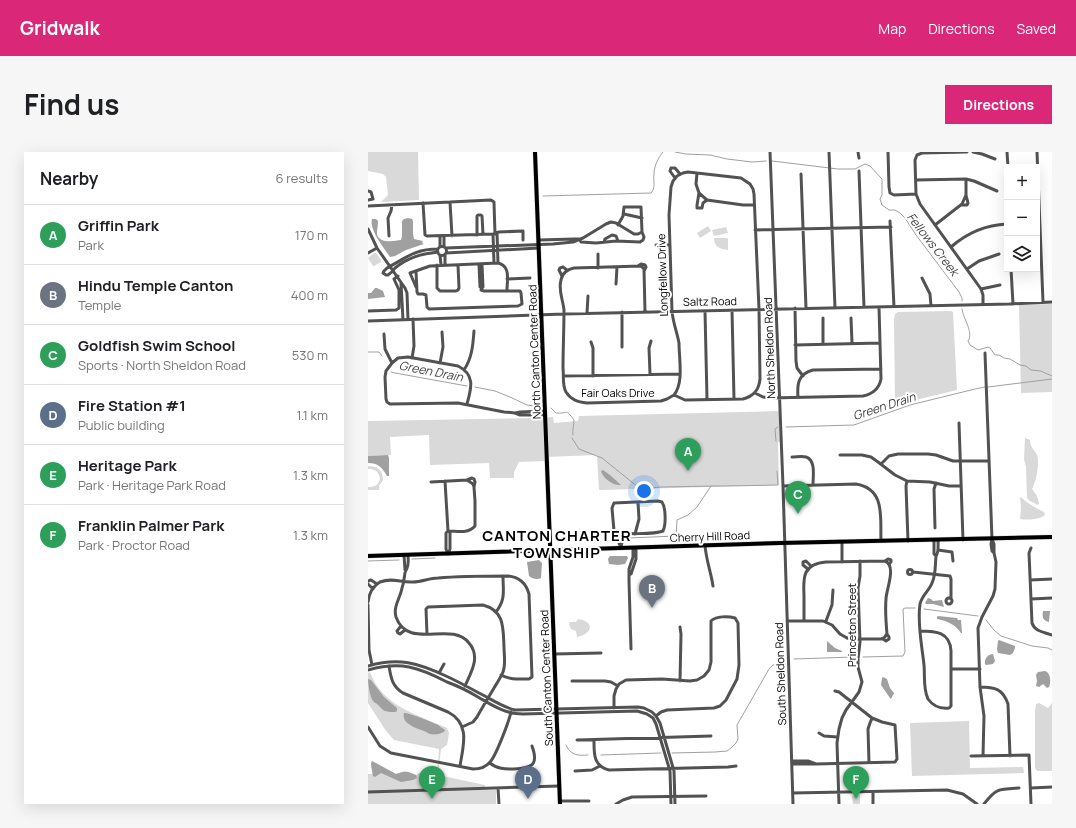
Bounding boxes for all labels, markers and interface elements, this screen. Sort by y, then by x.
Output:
text: Gridwalk [20,15,100,41]
text: Map [878,19,906,38]
text: Directions [928,19,995,38]
text: Saved [1017,19,1056,38]
text: Find us [24,85,119,123]
button: Directions [945,85,1052,124]
map controls [1004,164,1040,272]
button: + [1004,164,1040,200]
text: Nearby [40,167,98,190]
text: 6 results [276,169,328,187]
button: − [1004,200,1040,236]
water label: Fellows Creek [903,209,964,281]
text: Griffin Park [78,215,159,236]
text: A [49,226,57,244]
text: 170 m [295,226,328,244]
street label: Longfellow Drive [653,233,671,317]
text: Park [78,236,104,254]
button: layers [1004,236,1040,272]
text: Hindu Temple Canton [78,275,233,296]
street label: North Canton Center Road [524,284,544,420]
text: B [49,286,57,304]
text: 400 m [291,286,328,304]
street label: Saltz Road [683,293,737,309]
text: Temple [78,296,121,314]
street label: North Sheldon Road [760,297,778,399]
text: Goldfish Swim School [78,335,236,356]
text: C [48,346,58,364]
text: 530 m [292,346,328,364]
text: Sports · North Sheldon Road [78,356,246,374]
water label: Green Drain [398,356,465,386]
street label: Fair Oaks Drive [581,385,655,400]
water label: Green Drain [851,388,918,424]
text: Fire Station #1 [78,395,186,416]
text: D [48,406,58,424]
text: 1.1 km [297,406,328,424]
text: Public building [78,416,165,434]
pin: A [675,438,701,471]
text: Heritage Park [78,455,177,476]
text: E [49,466,57,484]
text: 1.3 km [293,466,328,484]
text: Park · Heritage Park Road [78,476,226,494]
your location [634,481,654,501]
pin: C [785,481,811,514]
text: Franklin Palmer Park [78,515,224,536]
district label: CANTON CHARTER TOWNSHIP [482,525,632,563]
text: F [50,526,56,544]
text: 1.3 km [293,526,328,544]
street label: Cherry Hill Road [670,527,750,545]
text: Park · Proctor Road [78,536,190,554]
pin: B [639,575,665,608]
street label: Princeton Street [844,583,859,667]
street label: South Canton Center Road [536,610,556,746]
street label: South Sheldon Road [771,622,789,726]
pin: E [419,766,445,799]
pin: D [515,766,541,799]
pin: F [843,766,869,799]

